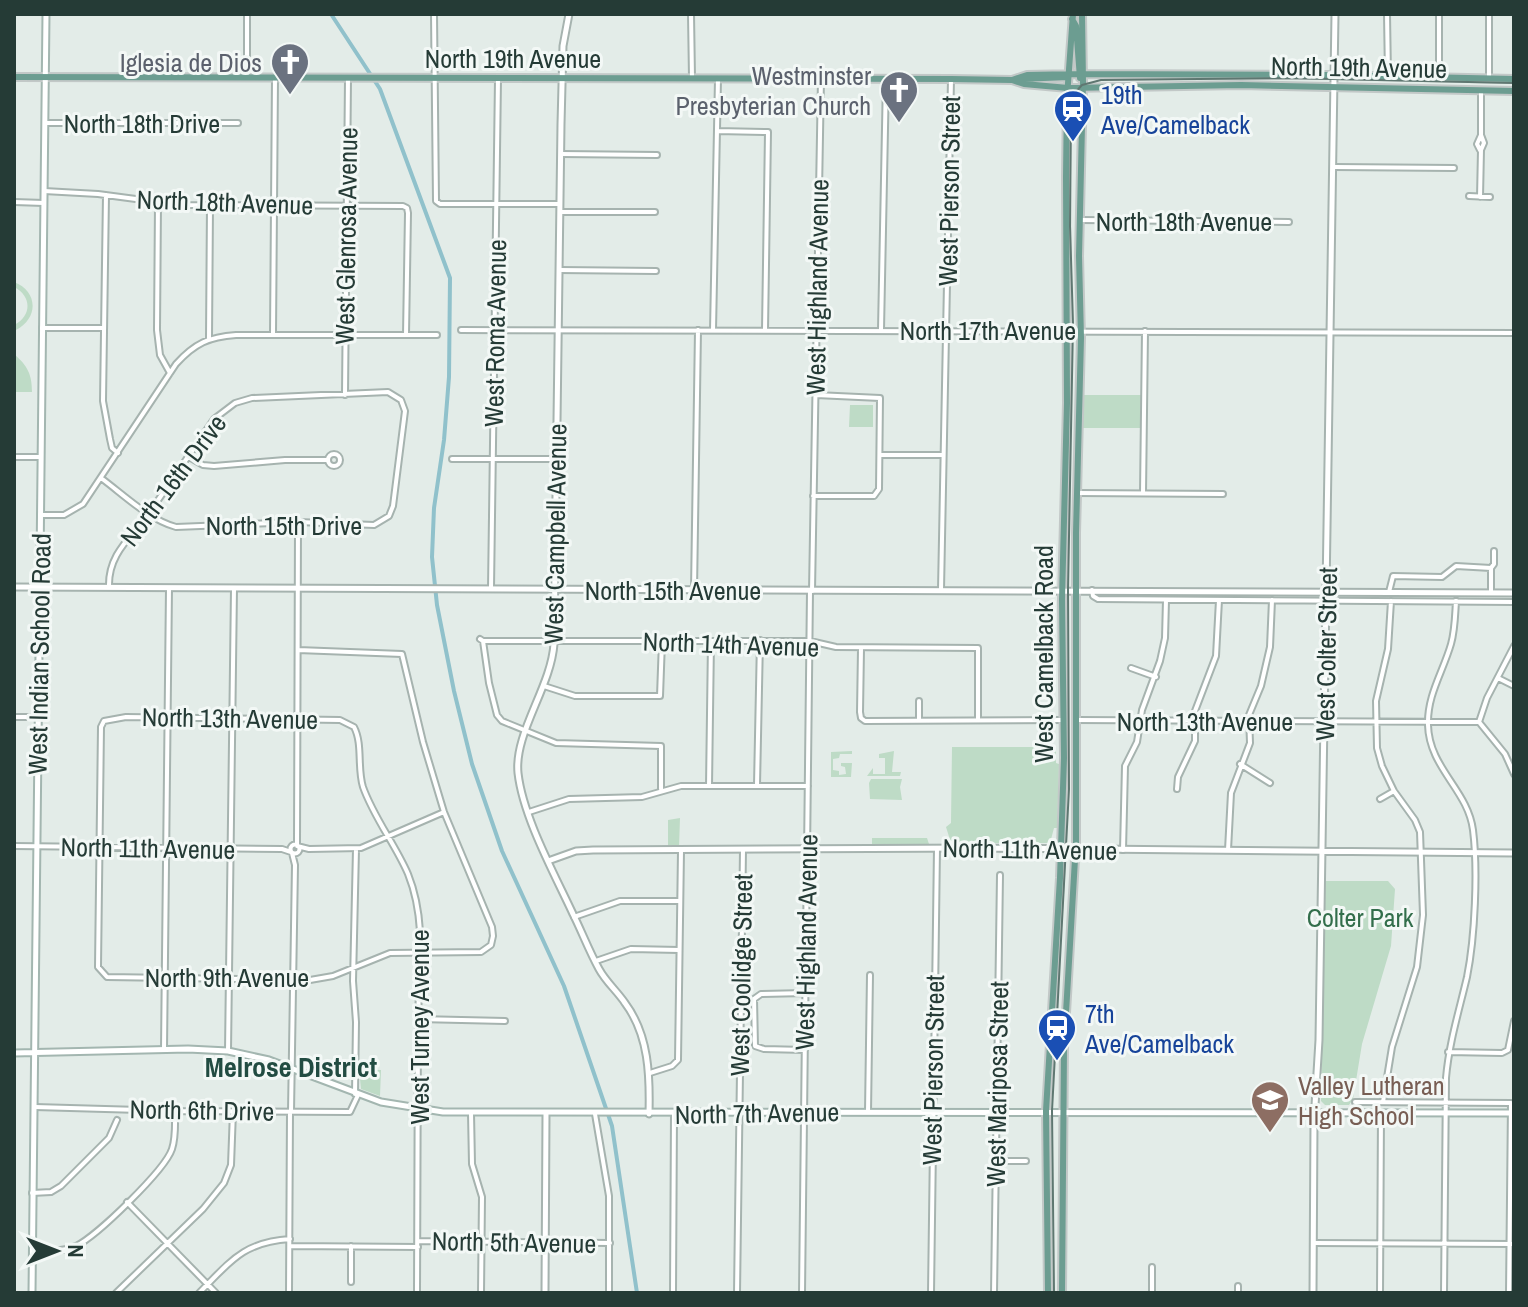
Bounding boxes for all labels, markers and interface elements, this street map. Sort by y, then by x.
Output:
church icon: Iglesia de Dios [269,41,311,96]
street label: North 19th Avenue [425,41,601,76]
place label: Iglesia de Dios [120,45,262,80]
street label: North 19th Avenue [1271,48,1447,86]
place label: Westminster Presbyterian Church [675,58,871,123]
church icon: Westminster Presbyterian Church [878,69,920,124]
place label: 19th Ave/Camelback [1100,77,1250,142]
station icon: 19th Ave/Camelback [1052,88,1094,143]
street label: West Pierson Street [930,95,968,287]
street label: North 18th Drive [64,106,220,141]
street label: West Glenrosa Avenue [327,127,365,345]
street label: West Highland Avenue [798,179,836,395]
street label: North 18th Avenue [136,181,314,223]
street label: North 18th Avenue [1096,204,1272,239]
street label: West Roma Avenue [476,239,514,427]
street label: North 17th Avenue [900,313,1076,348]
street label: North 16th Drive [112,407,234,553]
street label: West Campbell Avenue [536,423,574,645]
street label: North 15th Drive [206,508,362,543]
street label: West Indian School Road [19,533,59,775]
street label: West Camelback Road [1026,545,1061,763]
street label: West Colter Street [1307,567,1345,741]
street label: North 15th Avenue [585,573,761,608]
street label: North 14th Avenue [642,623,820,665]
street label: North 13th Avenue [142,699,318,737]
street label: North 13th Avenue [1117,704,1293,739]
street label: North 11th Avenue [60,829,236,867]
street label: North 11th Avenue [942,830,1118,868]
street label: West Highland Avenue [787,834,825,1050]
street label: West Coolidge Street [722,873,760,1076]
park label: Colter Park [1307,900,1414,935]
street label: West Turney Avenue [402,929,437,1125]
street label: North 9th Avenue [145,960,309,995]
street label: West Pierson Street [914,974,952,1166]
street label: West Mariposa Street [978,981,1016,1187]
place label: 7th Ave/Camelback [1084,996,1234,1061]
station icon: 7th Ave/Camelback [1036,1007,1078,1062]
district label: Melrose District [205,1048,377,1086]
place label: Valley Lutheran High School [1298,1068,1445,1133]
school or university icon: Valley Lutheran High School [1249,1079,1291,1134]
street label: North 6th Drive [129,1091,275,1129]
street label: North 7th Avenue [675,1094,839,1132]
north arrow [16,1211,96,1291]
street label: North 5th Avenue [432,1223,596,1261]
text: N [61,1244,91,1258]

